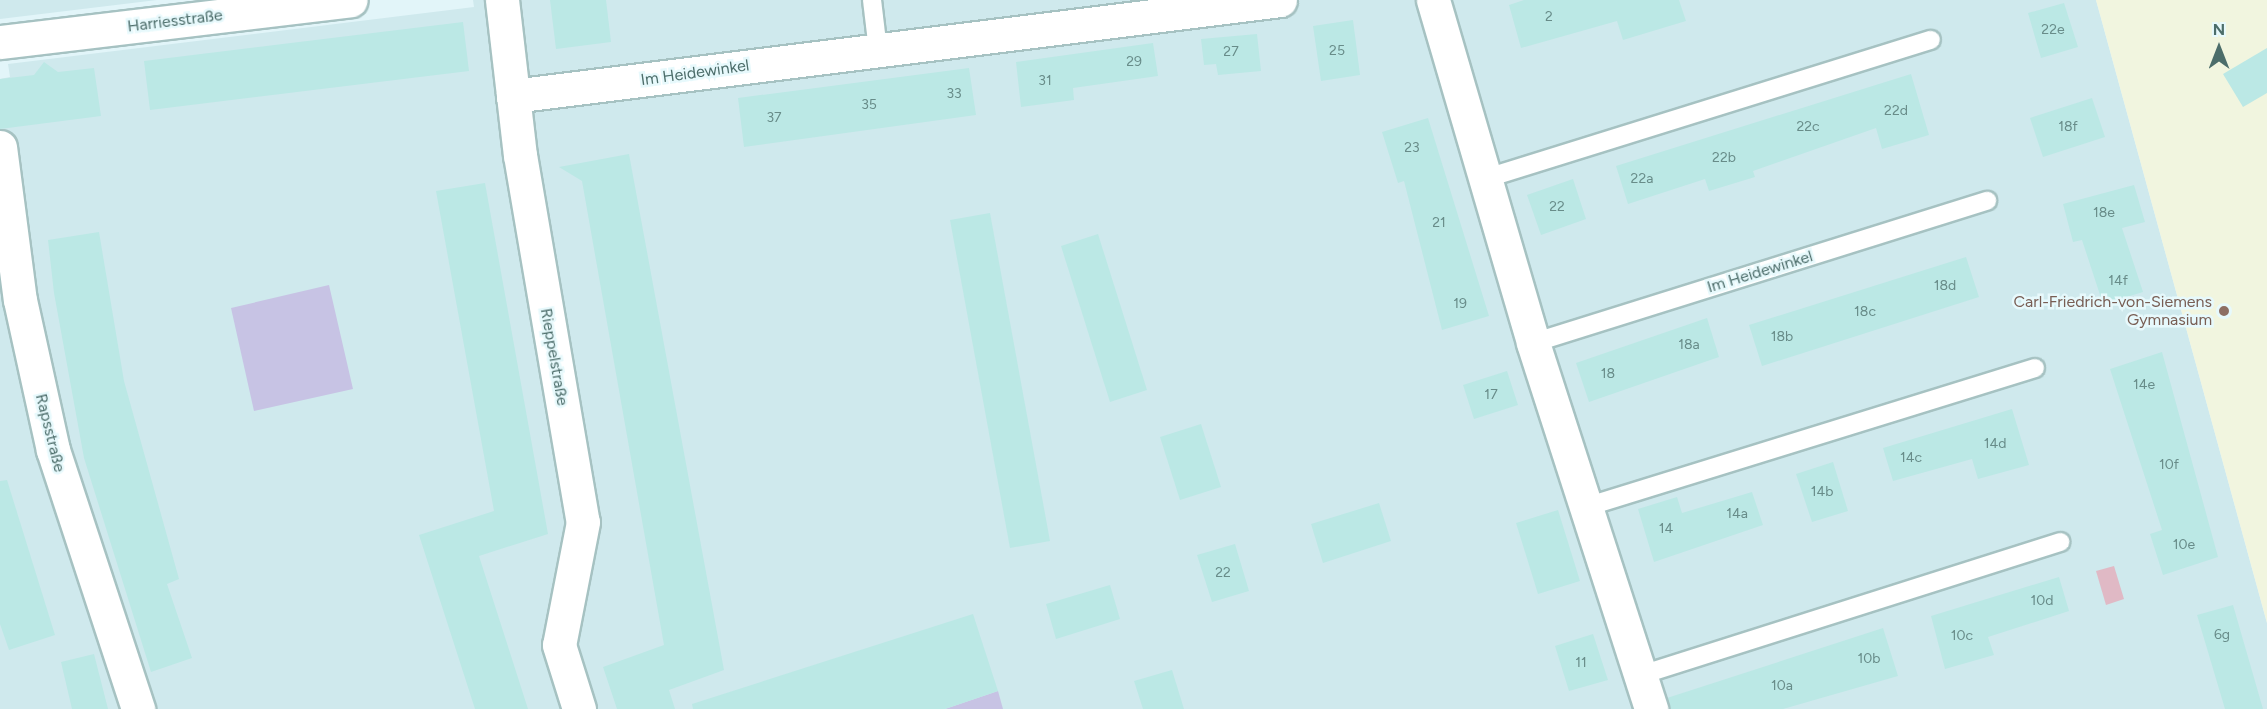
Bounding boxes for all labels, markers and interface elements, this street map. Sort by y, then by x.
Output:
street label: Harriesstraße [126,6,224,36]
house number: 2 [1545,9,1553,25]
north arrow [2189,18,2249,78]
text: N [2213,20,2225,39]
house number: 22e [2041,22,2065,38]
house number: 25 [1329,43,1345,59]
house number: 27 [1223,44,1239,60]
house number: 29 [1126,54,1142,70]
street label: Im Heidewinkel [640,56,750,90]
house number: 31 [1038,73,1052,89]
house number: 33 [946,86,962,102]
house number: 35 [861,97,877,113]
house number: 22d [1884,103,1908,119]
house number: 37 [766,110,782,126]
house number: 22c [1796,119,1820,135]
house number: 18f [2058,119,2078,135]
house number: 23 [1404,140,1420,156]
house number: 22b [1712,150,1736,166]
house number: 22a [1631,171,1653,187]
house number: 22 [1549,199,1565,215]
house number: 18e [2093,205,2115,221]
house number: 21 [1432,215,1446,231]
street label: Im Heidewinkel [1705,247,1815,297]
house number: 14f [2108,273,2128,289]
house number: 18d [1934,278,1956,294]
place label: Carl-Friedrich-von-Siemens Gymnasium [2014,292,2212,330]
house number: 19 [1453,296,1467,312]
house number: 18c [1854,304,1876,320]
marker: Carl-Friedrich-von-Siemens Gymnasium [2217,304,2231,318]
street label: Rieppelstraße [536,307,572,407]
house number: 18b [1771,329,1793,345]
house number: 18a [1678,337,1700,353]
house number: 18 [1601,366,1615,382]
house number: 14e [2133,377,2155,393]
house number: 17 [1484,387,1498,403]
street label: Rapsstraße [31,392,69,474]
house number: 14d [1984,436,2006,452]
house number: 14c [1900,450,1922,466]
house number: 10f [2159,457,2179,473]
house number: 14b [1811,484,1833,500]
house number: 14a [1726,506,1748,522]
house number: 14 [1659,521,1673,537]
house number: 10e [2173,537,2195,553]
house number: 22 [1215,565,1231,581]
house number: 10d [2031,593,2053,609]
house number: 6g [2214,627,2230,643]
house number: 10c [1951,628,1973,644]
house number: 10b [1858,651,1880,667]
house number: 11 [1575,655,1587,671]
house number: 10a [1771,678,1793,694]

